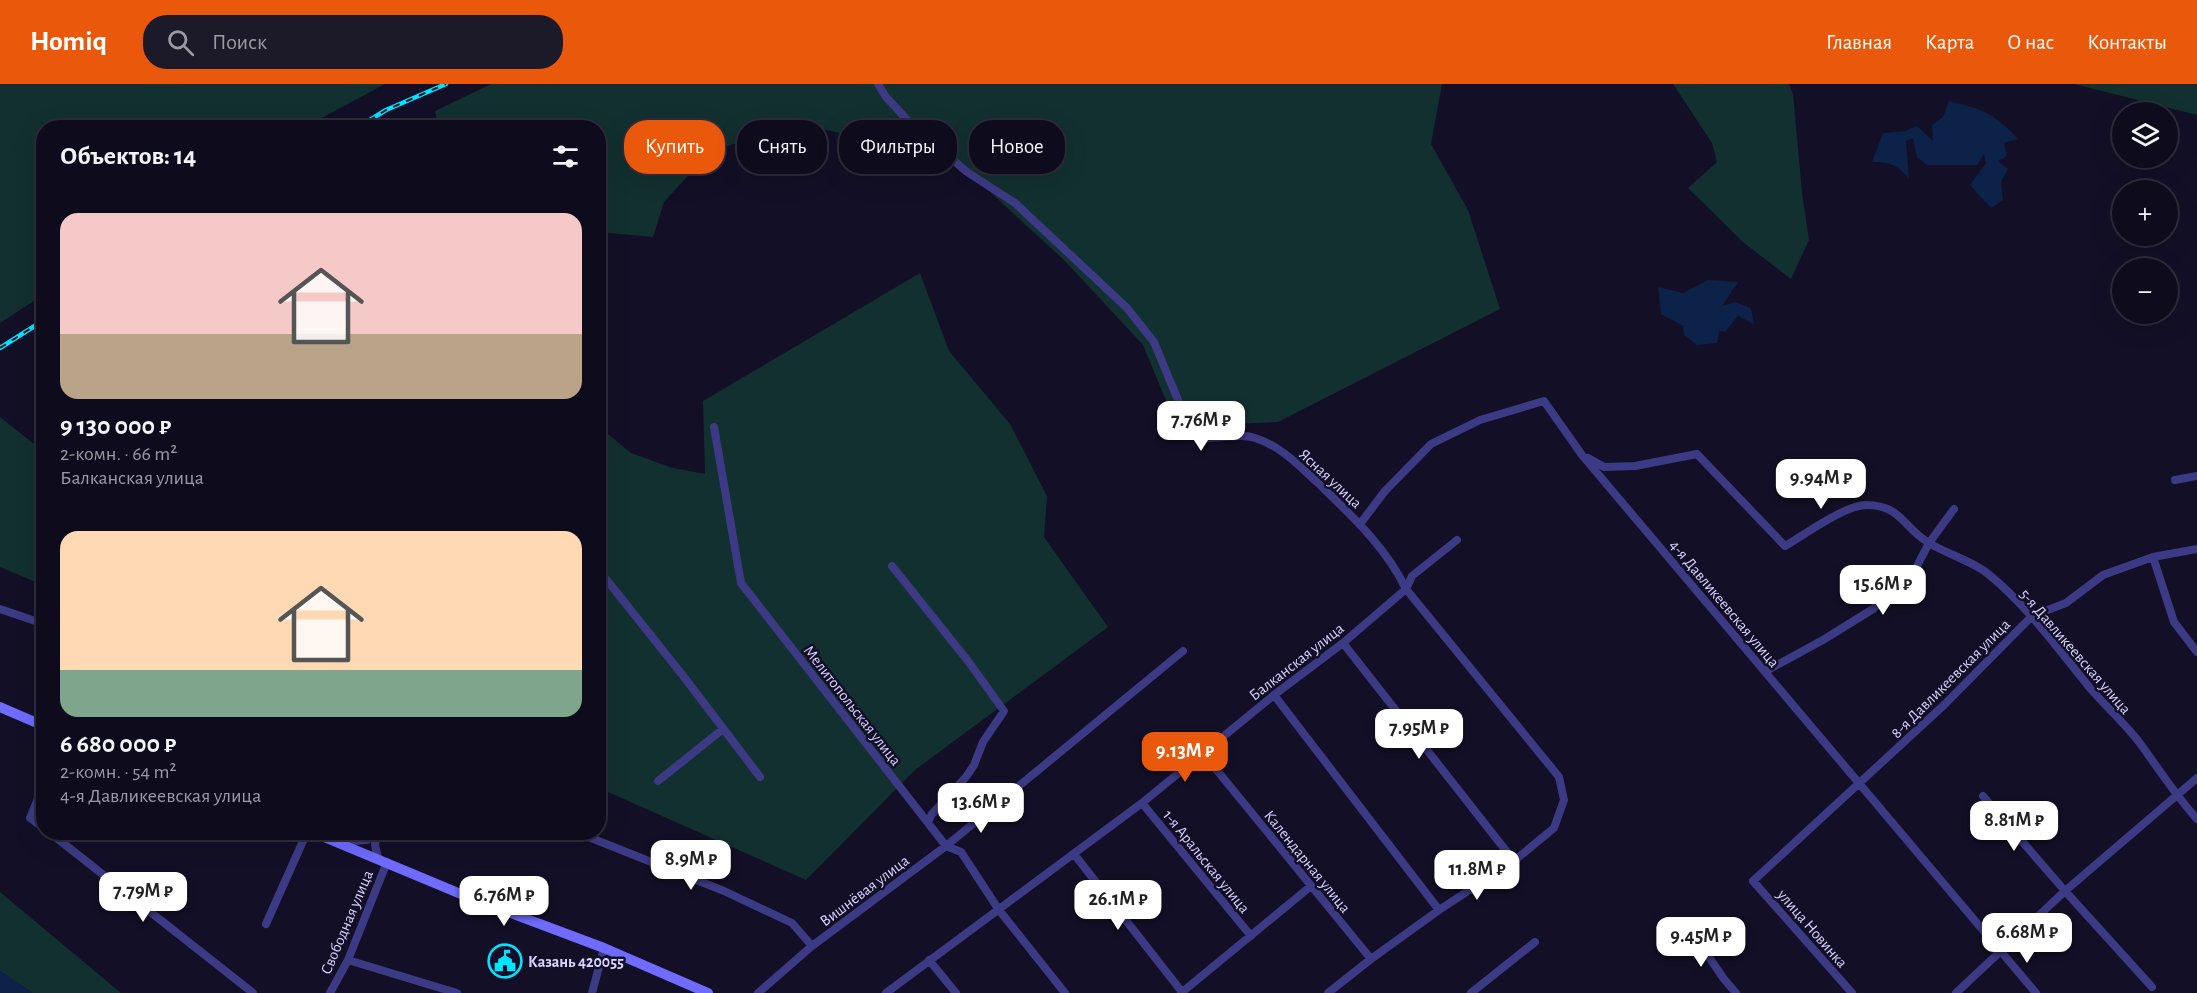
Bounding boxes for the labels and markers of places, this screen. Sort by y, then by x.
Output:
pin: 7.76M ₽ [1146,401,1256,452]
pin: 9.94M ₽ [1766,459,1876,510]
pin: 15.6M ₽ [1828,565,1938,616]
pin: 7.95M ₽ [1364,709,1474,760]
pin: 9.13M ₽ [1130,732,1240,783]
pin: 13.6M ₽ [926,783,1036,834]
pin: 8.81M ₽ [1959,801,2069,852]
pin: 8.9M ₽ [642,840,740,891]
pin: 11.8M ₽ [1422,850,1532,901]
pin: 7.79M ₽ [88,872,198,923]
pin: 6.76M ₽ [449,876,559,927]
pin: 26.1M ₽ [1063,880,1173,931]
pin: 6.68M ₽ [1972,913,2082,964]
pin: 9.45M ₽ [1646,917,1756,968]
public building icon: Казань 420055 [487,943,523,979]
place label: Казань 420055 [528,954,624,970]

